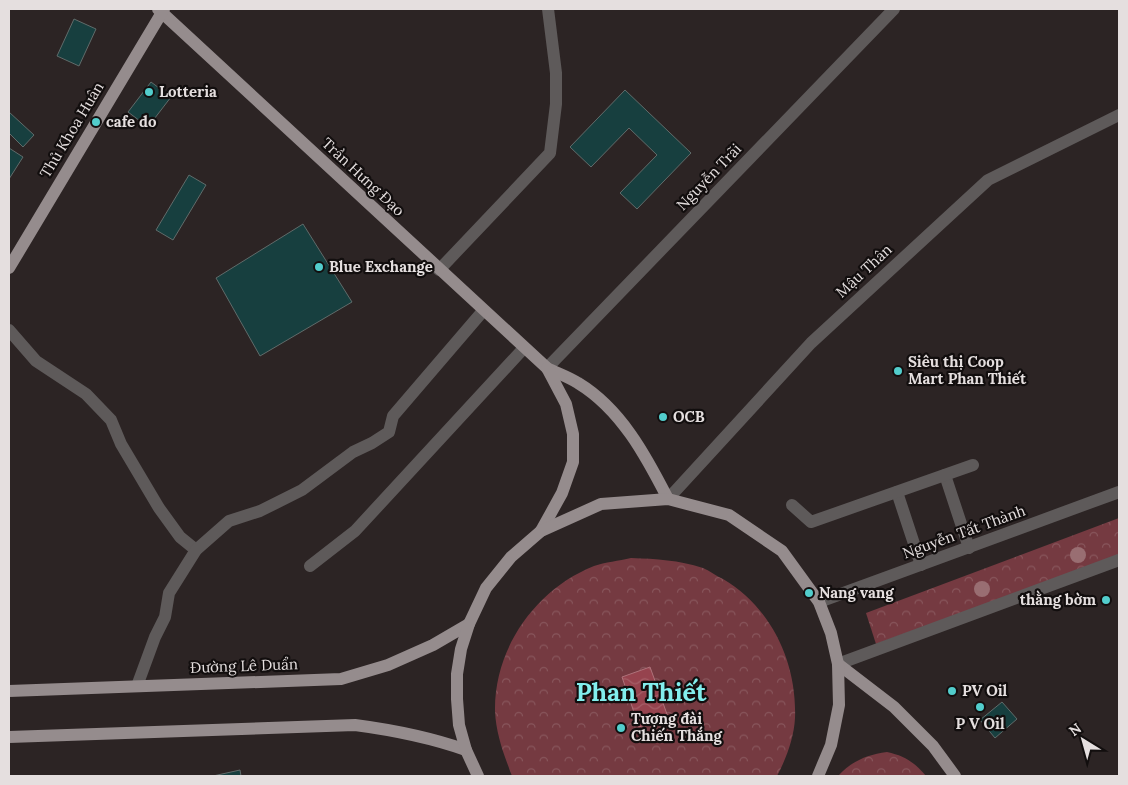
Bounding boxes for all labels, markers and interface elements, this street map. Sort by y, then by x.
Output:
street label: Thủ Khoa Huân [36,78,108,181]
place label: Lotteria [159,82,217,101]
marker: Lotteria [143,86,155,98]
place label: cafe do [106,112,157,131]
marker: cafe do [90,116,102,128]
street label: Trần Hưng Đạo [318,133,409,220]
street label: Nguyễn Trãi [672,139,745,214]
street label: Mậu Thân [832,240,896,301]
place label: Blue Exchange [329,257,433,276]
marker: Blue Exchange [313,261,325,273]
place label: Siêu thị Coop Mart Phan Thiết [908,352,1027,388]
marker: Siêu thị Coop Mart Phan Thiết [892,365,904,377]
place label: OCB [673,407,705,426]
marker: OCB [657,411,669,423]
street label: Nguyễn Tất Thành [900,501,1028,563]
place label: Nang vang [819,583,894,602]
marker: Nang vang [803,587,815,599]
place label: thằng bờm [1020,590,1096,609]
marker: thằng bờm [1100,594,1112,606]
street label: Đường Lê Duẩn [190,654,298,677]
district label: Phan Thiết [576,676,707,708]
place label: PV Oil [962,681,1008,700]
marker: PV Oil [946,685,958,697]
marker: P V Oil [974,701,986,713]
place label: Tượng đài Chiến Thắng [631,709,723,745]
place label: P V Oil [955,714,1005,733]
north arrow [1058,715,1108,765]
text: N [1065,719,1085,740]
marker: Tượng đài Chiến Thắng [615,722,627,734]

